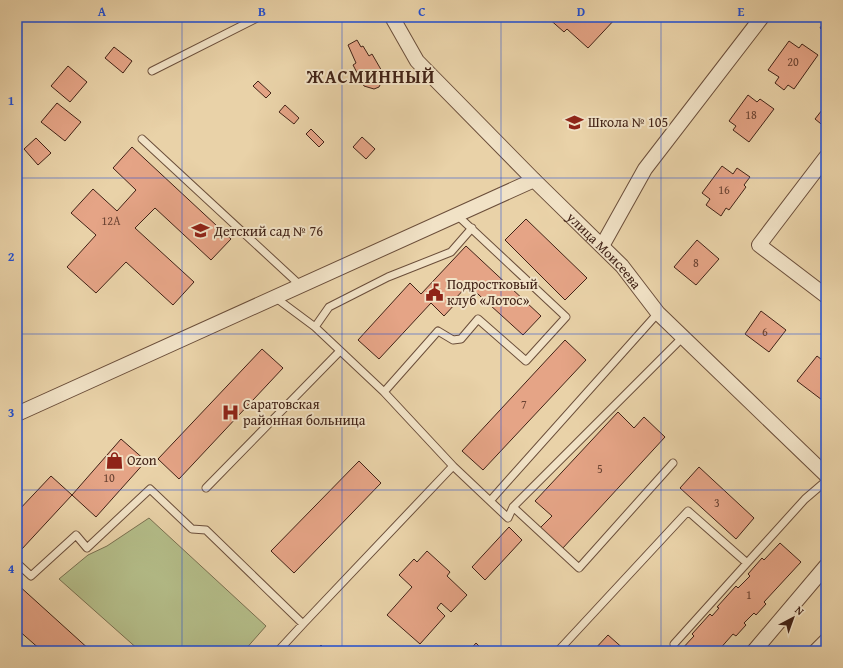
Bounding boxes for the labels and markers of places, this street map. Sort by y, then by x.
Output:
school or university icon: Школа № 105 [565,112,585,132]
place label: Школа № 105 [588,112,668,132]
school or university icon: Детский сад № 76 [191,221,211,241]
place label: Детский сад № 76 [213,221,323,241]
place label: Подростковый клуб «Лотос» [447,274,538,310]
public building icon: Подростковый клуб «Лотос» [424,282,444,302]
place label: Саратовская районная больница [243,394,366,430]
hospital icon: Саратовская районная больница [220,402,240,422]
shop icon: Ozon [104,450,124,470]
place label: Ozon [127,450,157,470]

